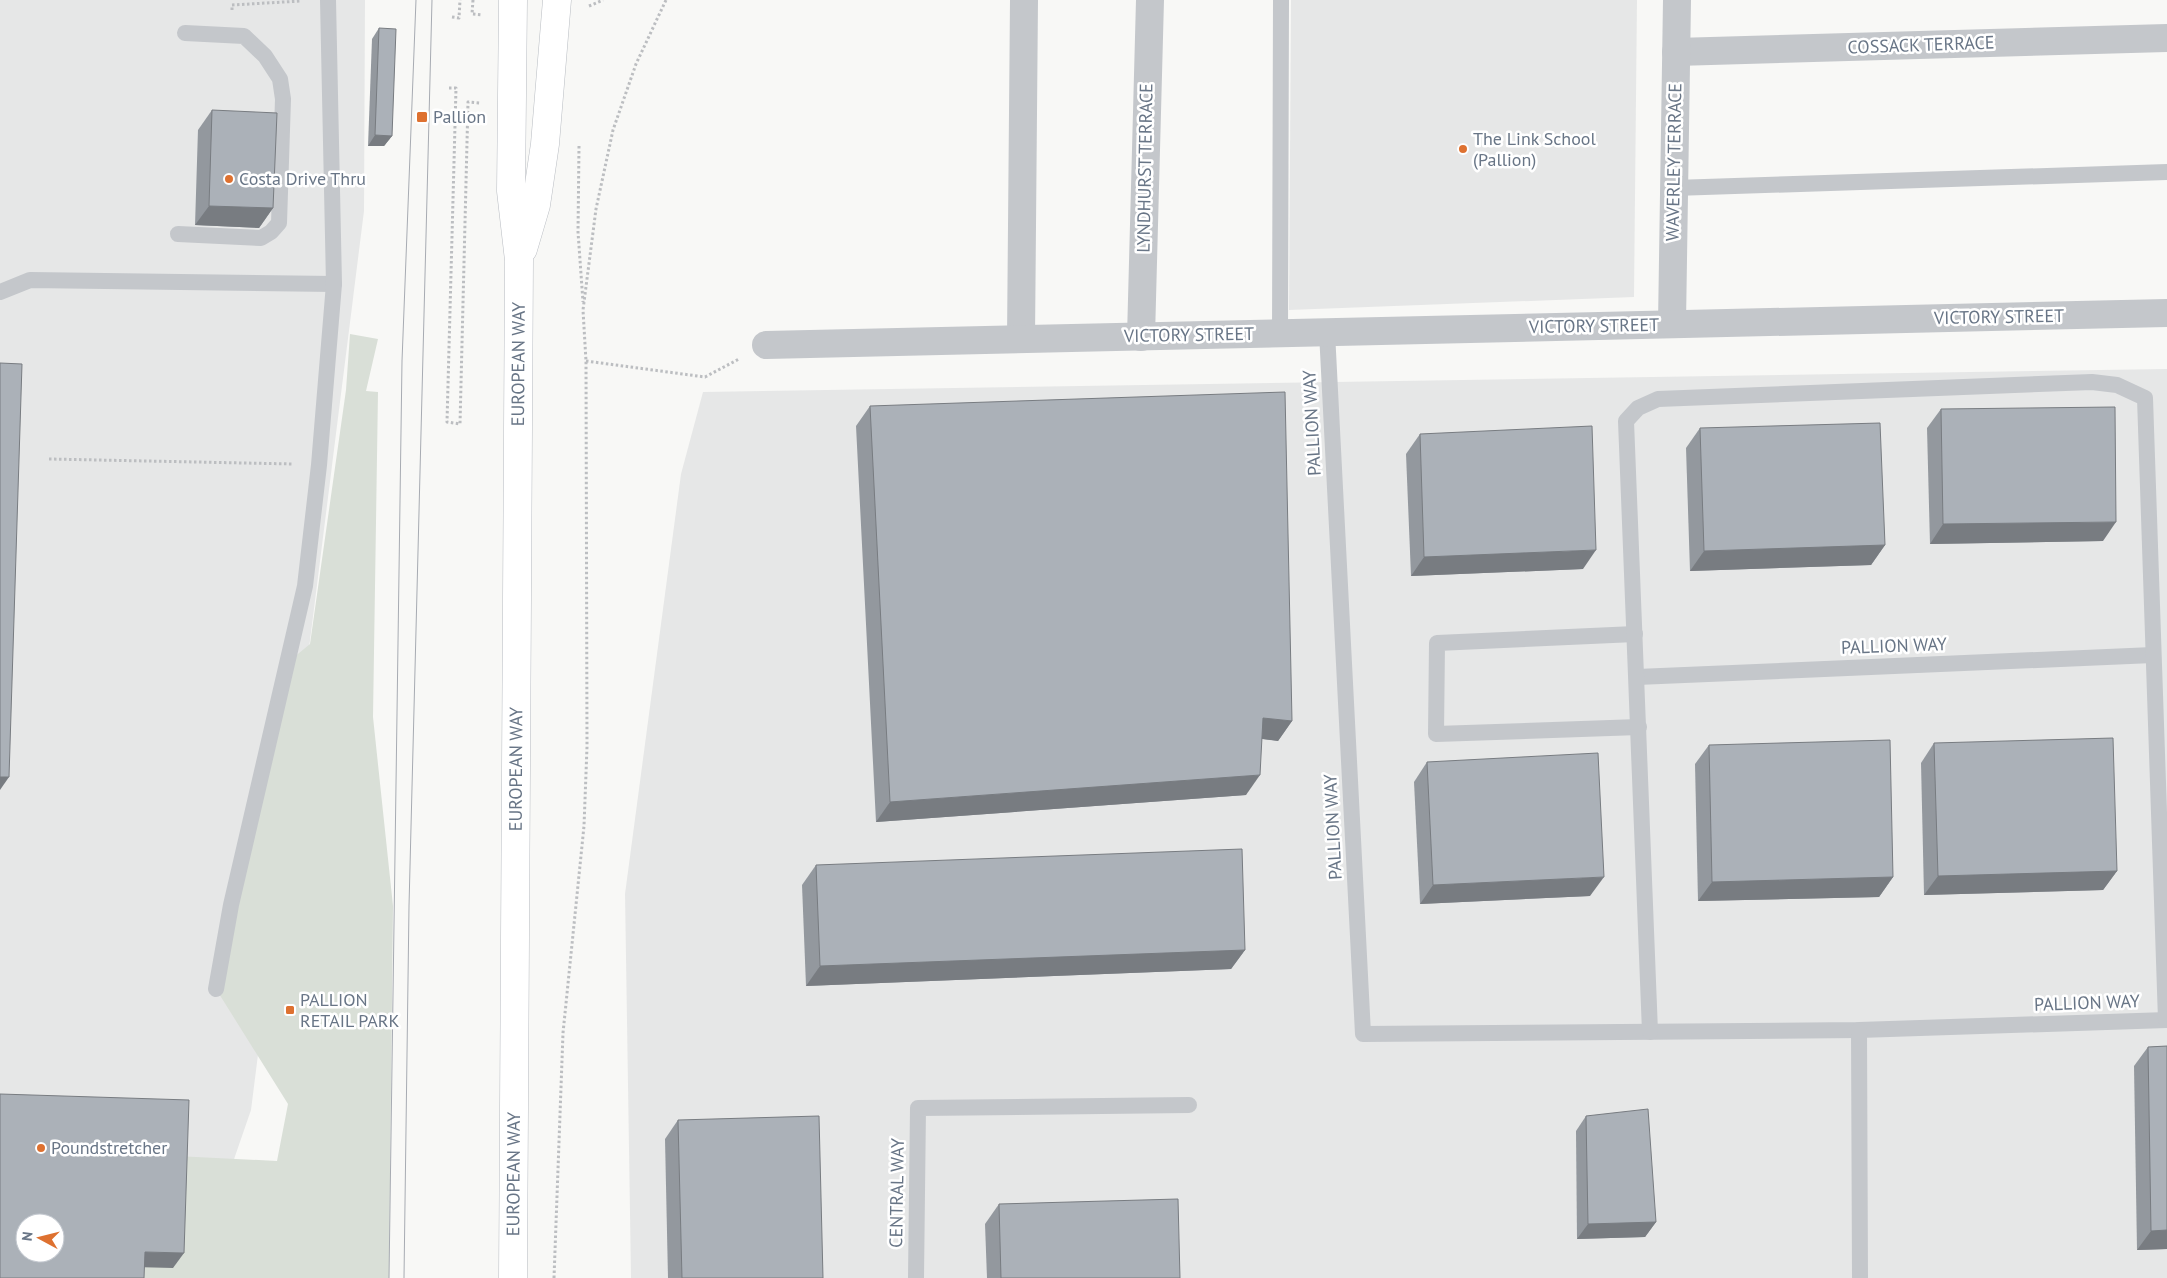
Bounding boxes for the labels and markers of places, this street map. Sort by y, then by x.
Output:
place label: Pallion [433,105,486,128]
marker: Pallion [415,110,429,124]
place label: The Link School (Pallion) [1473,127,1596,171]
marker: The Link School (Pallion) [1457,143,1469,155]
place label: Costa Drive Thru [239,167,366,190]
marker: Costa Drive Thru [223,173,235,185]
place label: PALLION RETAIL PARK [300,988,399,1032]
marker: PALLION RETAIL PARK [284,1004,296,1016]
place label: Poundstretcher [51,1136,167,1159]
marker: Poundstretcher [35,1142,47,1154]

